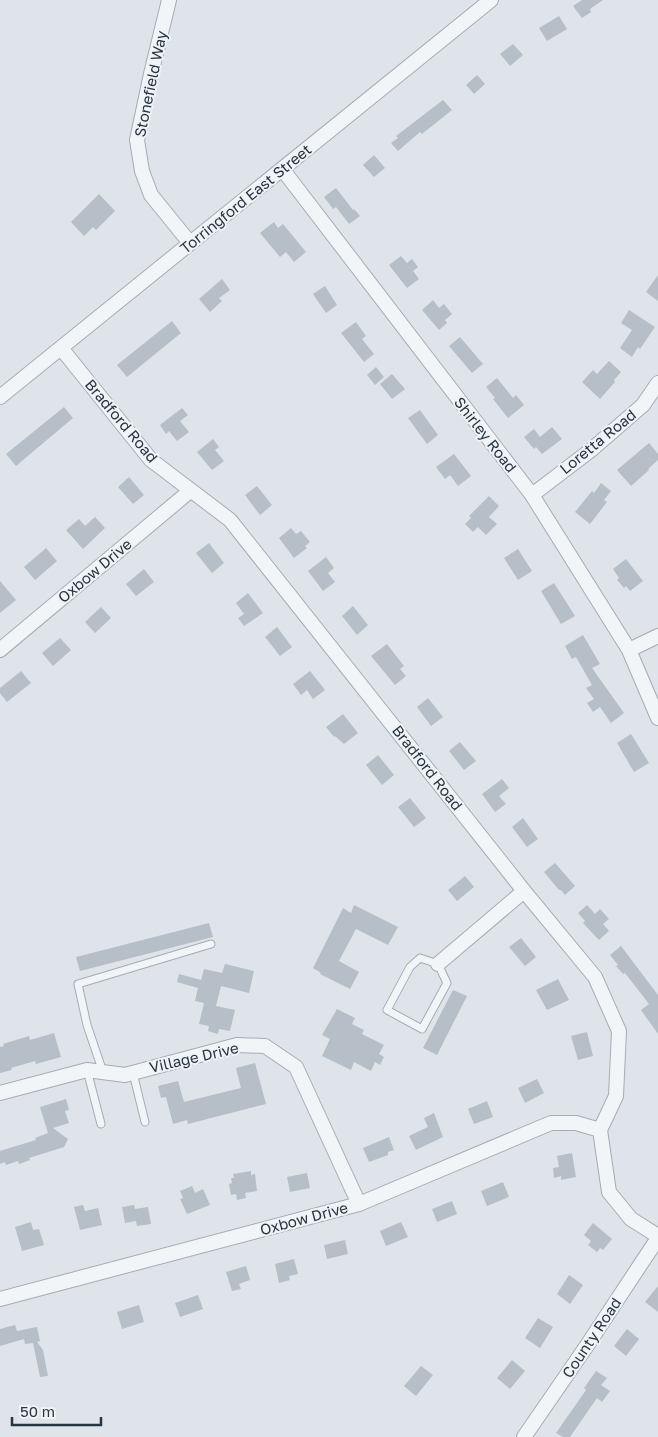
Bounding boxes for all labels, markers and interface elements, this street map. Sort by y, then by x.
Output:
street label: Stonefield Way [130,28,170,139]
street label: Torringford East Street [176,140,315,257]
street label: Bradford Road [82,375,162,466]
street label: Shirley Road [451,393,521,476]
street label: Loretta Road [556,405,639,477]
street label: Oxbow Drive [54,534,135,606]
street label: Bradford Road [389,721,467,814]
street label: Village Drive [147,1038,240,1076]
street label: Oxbow Drive [258,1198,350,1238]
street label: County Road [558,1294,625,1381]
scale bar [12,1394,101,1426]
text: 50 m [20,1402,55,1420]

